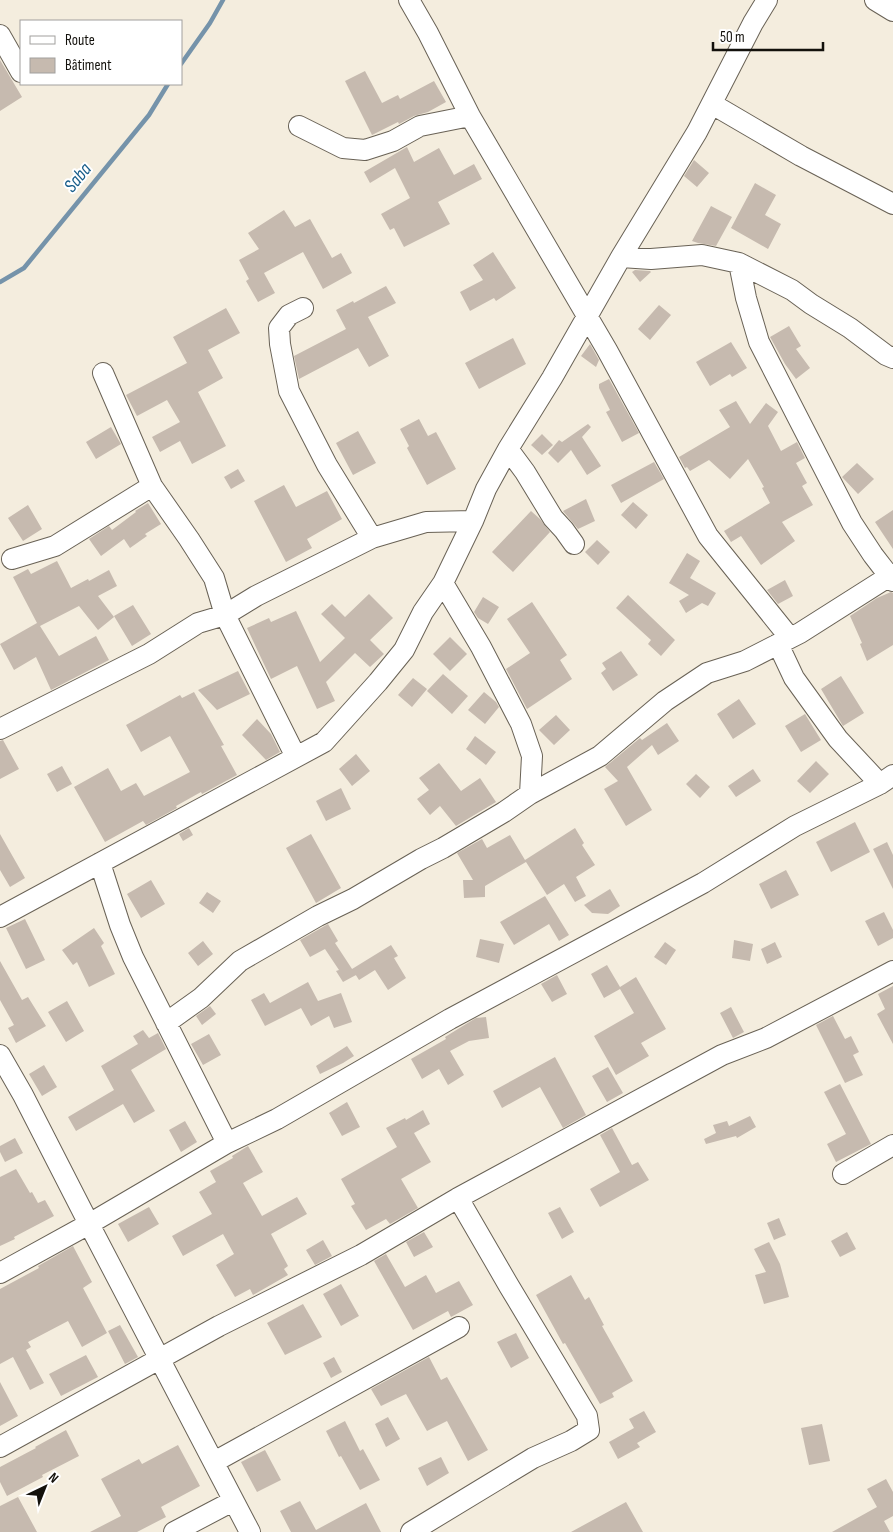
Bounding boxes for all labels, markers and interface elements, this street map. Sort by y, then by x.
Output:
legend [20,20,182,85]
scale bar [713,20,823,52]
text: 50 m [720,28,745,47]
text: Route [65,31,95,50]
text: Bâtiment [65,56,112,75]
water label: Saba [59,158,97,197]
north arrow [20,1462,70,1512]
text: N [45,1469,62,1487]

